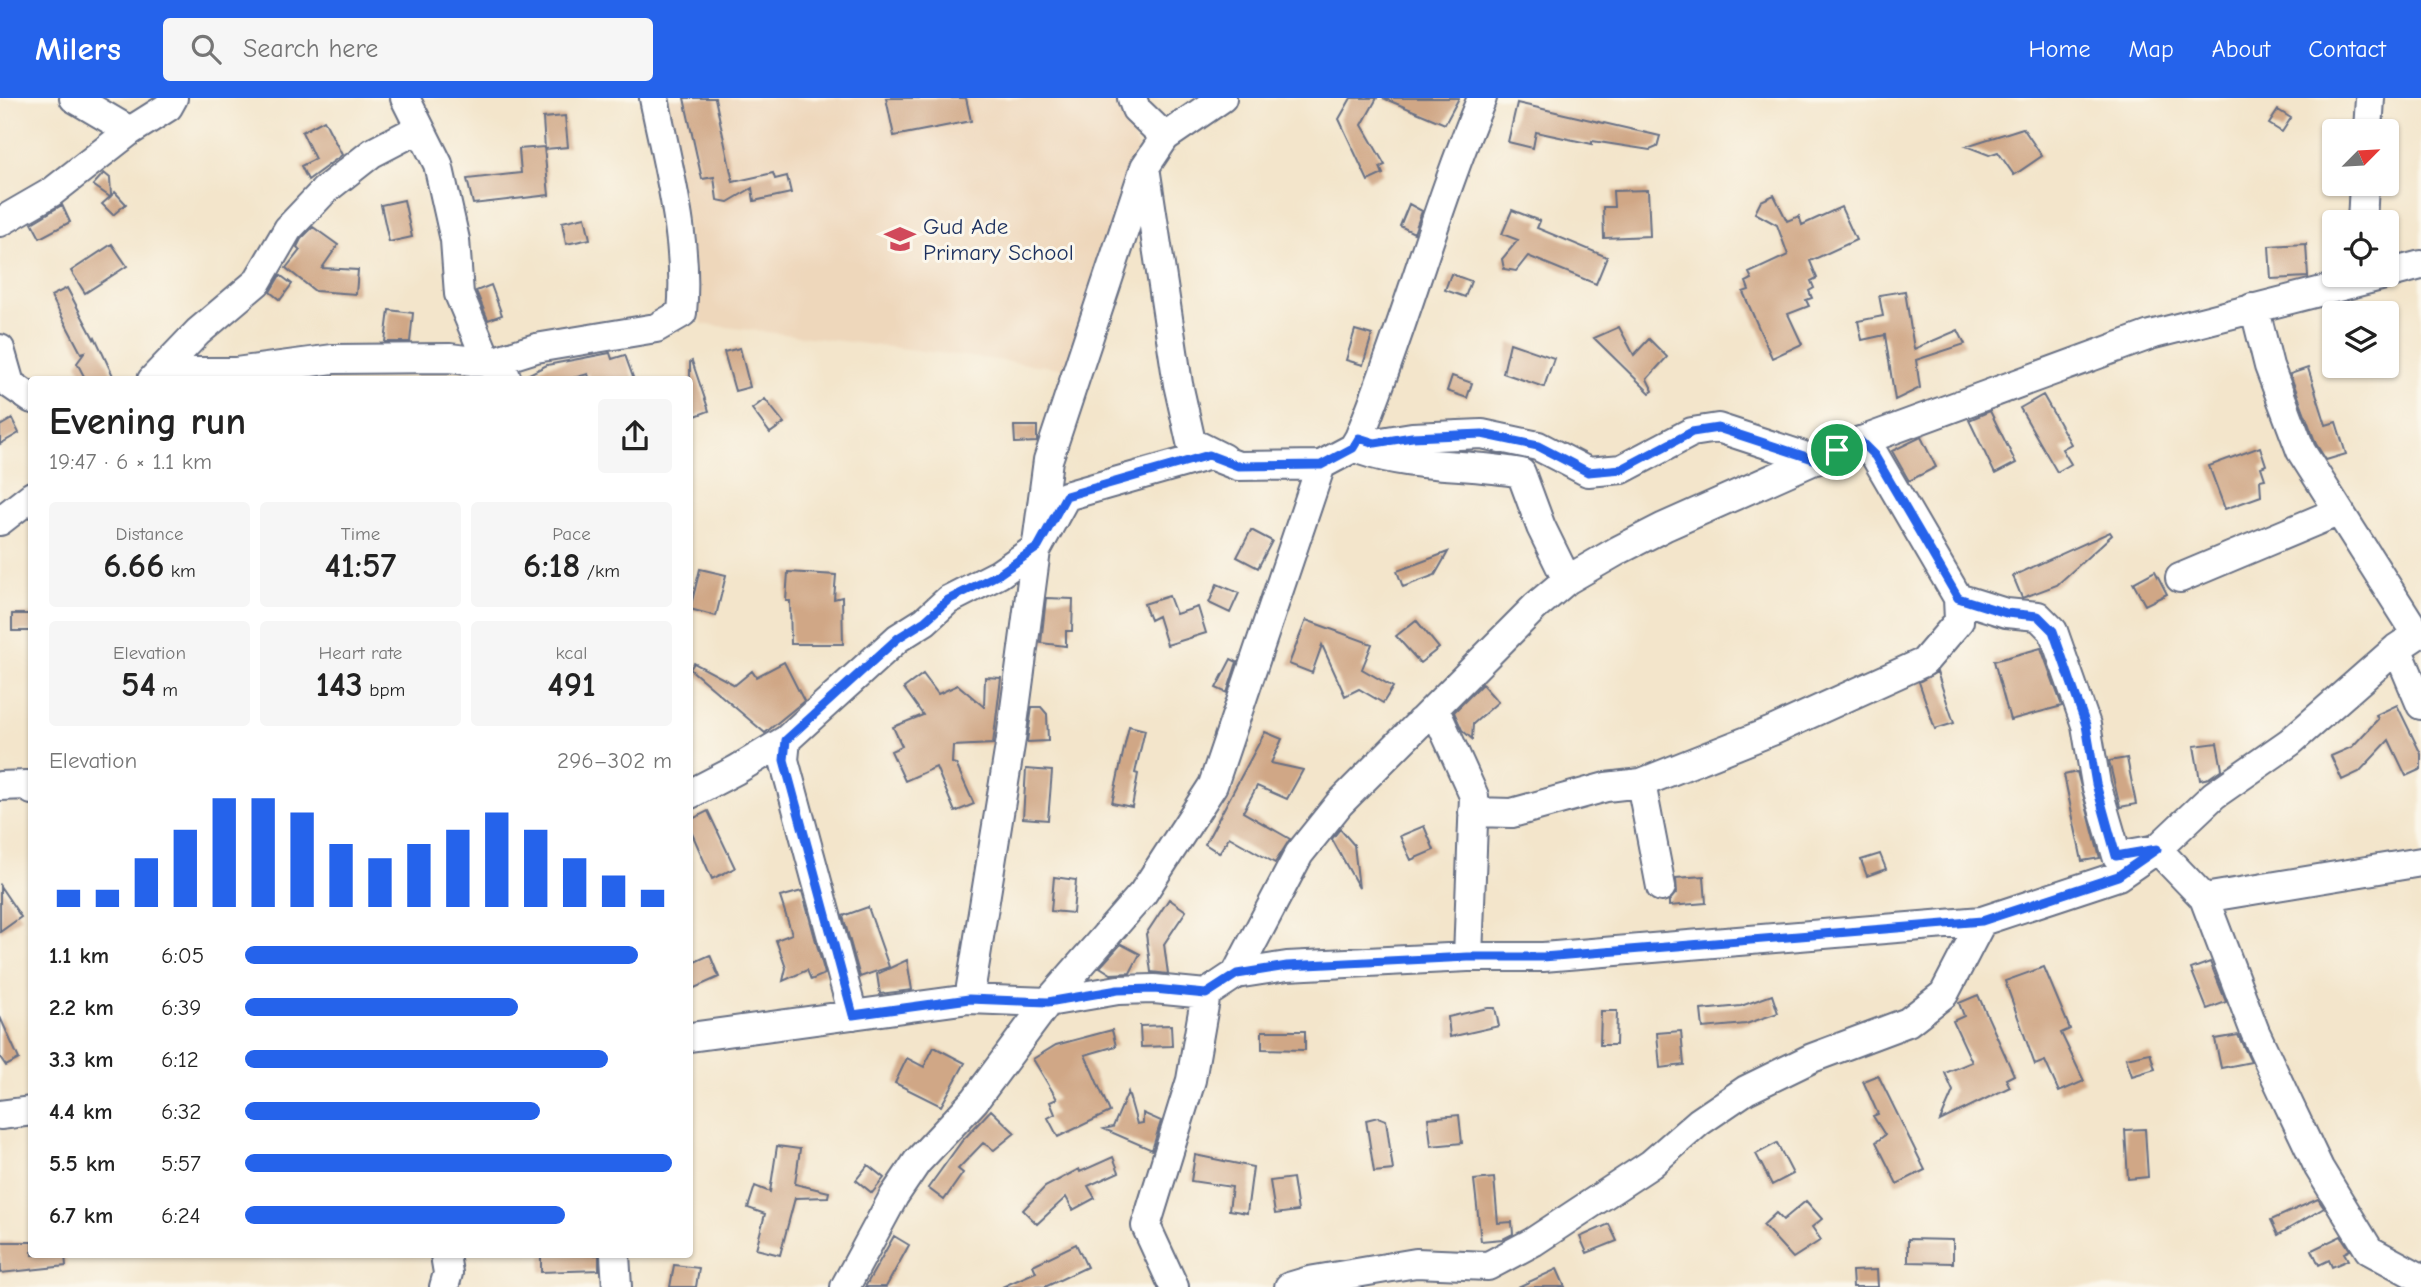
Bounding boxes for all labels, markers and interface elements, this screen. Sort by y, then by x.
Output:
search box [163,18,653,81]
text: Milers [35,30,121,68]
icon: search [187,30,225,68]
text: Search here [243,34,378,64]
text: Home [2029,35,2090,63]
text: Map [2128,35,2174,63]
text: About [2212,35,2270,63]
text: Contact [2308,35,2386,63]
north arrow [2322,119,2399,196]
map controls [2322,119,2399,378]
button: locate [2322,210,2399,287]
place label: Gud Ade Primary School [923,213,1074,266]
school or university icon: Gud Ade Primary School [883,222,917,256]
button: layers [2322,301,2399,378]
button: share [598,399,672,473]
text: Evening run [49,400,246,444]
pin [1807,420,1867,480]
icon: arrive [1818,431,1856,469]
text: 19:47 · 6 × 1.1 km [49,448,212,475]
text: Distance [115,523,184,545]
text: Time [341,523,380,545]
text: Pace [552,523,591,545]
text: 6.66 [103,545,165,586]
text: 41:57 [325,545,396,586]
text: 6:18 [523,545,580,586]
text: km [165,560,196,582]
text: /km [580,560,620,582]
text: Elevation [113,642,186,664]
text: Heart rate [319,642,402,664]
text: kcal [556,642,587,664]
text: 54 [121,664,156,705]
text: 143 [316,664,363,705]
text: 491 [547,664,596,705]
text: m [156,679,178,701]
text: bpm [363,679,405,701]
text: Elevation [49,747,137,774]
text: 296–302 m [557,747,672,774]
text: 1.1 km [49,942,109,969]
text: 6:05 [161,942,204,969]
text: 2.2 km [49,994,114,1021]
text: 6:39 [161,994,201,1021]
text: 3.3 km [49,1046,114,1073]
text: 6:12 [161,1046,199,1073]
text: 4.4 km [49,1098,112,1125]
text: 6:32 [161,1098,201,1125]
text: 5.5 km [49,1150,115,1177]
text: 5:57 [161,1150,201,1177]
text: 6.7 km [49,1202,113,1229]
text: 6:24 [161,1202,201,1229]

